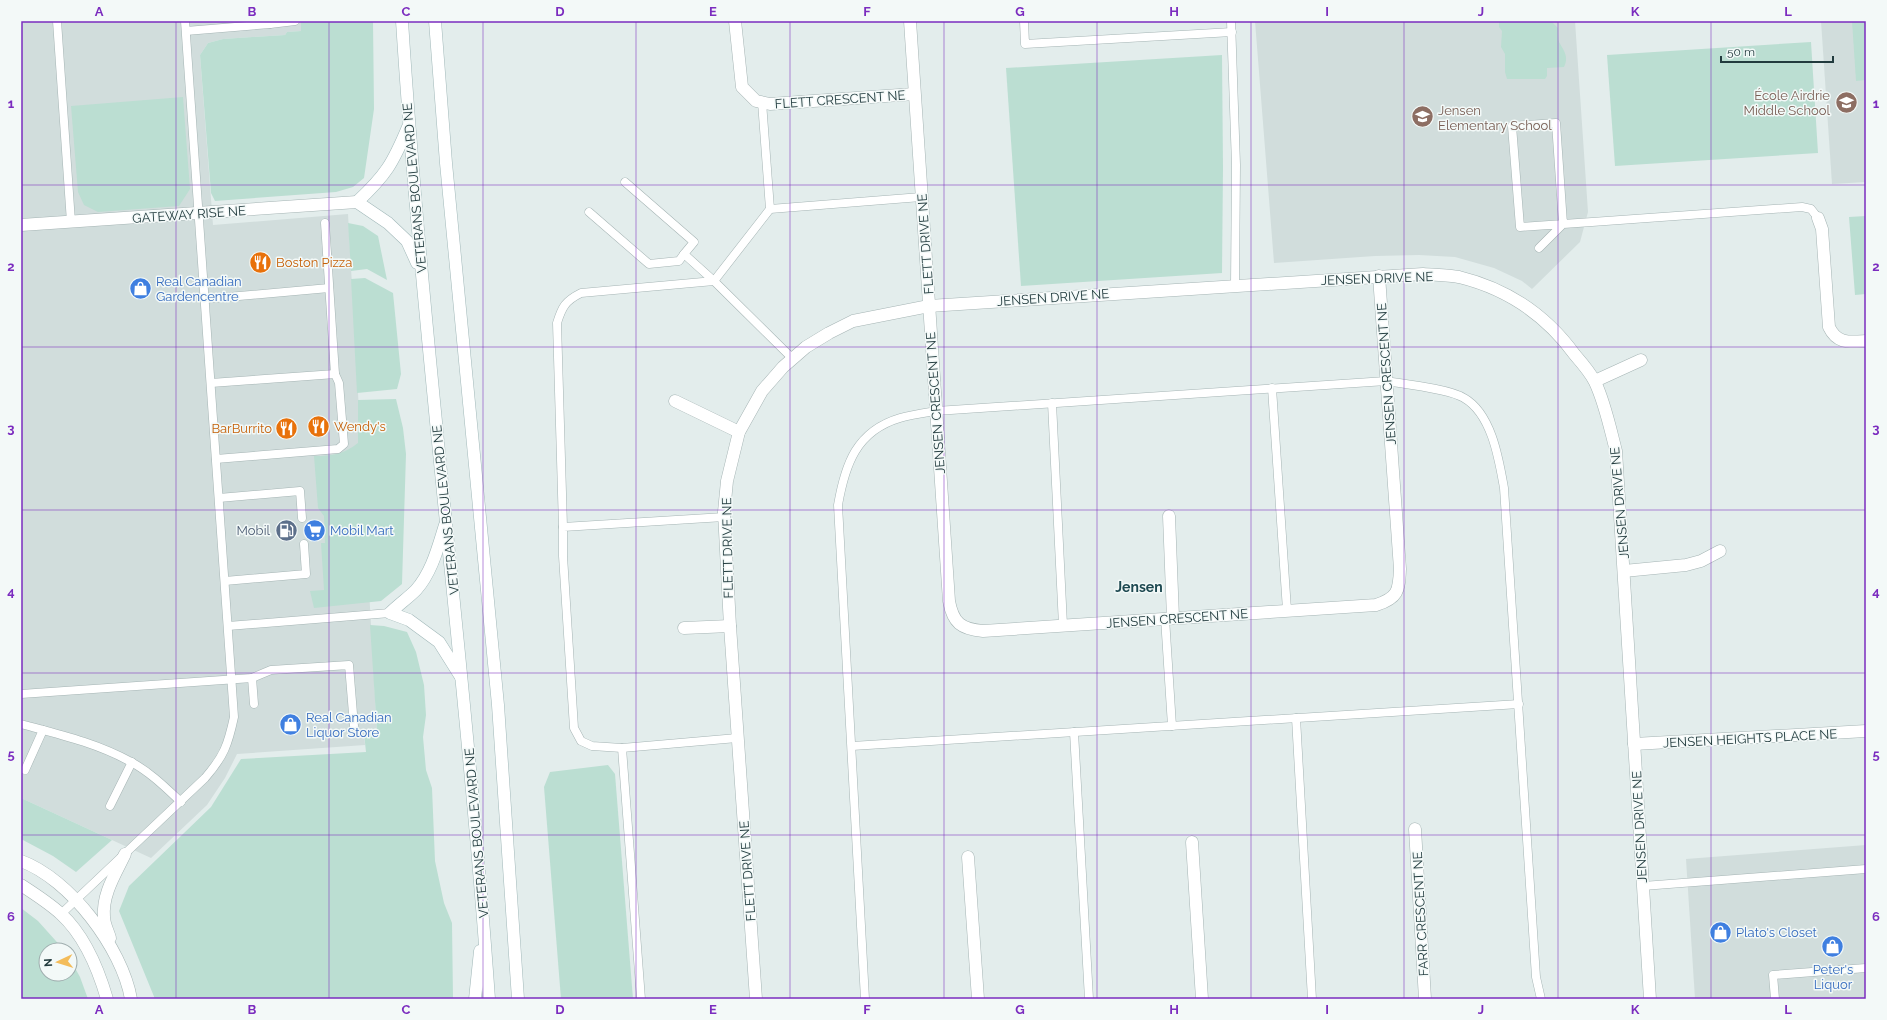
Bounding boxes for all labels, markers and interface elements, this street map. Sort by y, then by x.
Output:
text: A [95,4,104,19]
text: B [248,4,257,19]
text: C [402,4,411,19]
text: D [555,4,565,19]
text: E [709,4,717,19]
text: F [863,4,871,19]
text: G [1015,4,1025,19]
text: H [1169,4,1179,19]
text: I [1325,4,1329,19]
text: J [1478,4,1484,19]
text: K [1631,4,1640,19]
text: L [1784,4,1792,19]
scale bar [1721,38,1833,64]
text: 50 m [1727,45,1755,59]
street label: FLETT CRESCENT NE [774,87,906,112]
place label: École Airdrie Middle School [1743,88,1830,118]
school or university icon: École Airdrie Middle School [1833,89,1859,115]
text: 1 [8,96,15,111]
text: 1 [1873,96,1880,111]
street label: VETERANS BOULEVARD NE [400,102,429,274]
place label: Jensen Elementary School [1438,103,1552,133]
school or university icon: Jensen Elementary School [1409,104,1435,130]
street label: FLETT DRIVE NE [914,193,937,295]
street label: GATEWAY RISE NE [132,203,246,226]
restaurant icon: Boston Pizza [248,249,274,275]
place label: Boston Pizza [276,255,352,270]
text: 2 [7,259,15,274]
text: 2 [1872,259,1880,274]
street label: JENSEN DRIVE NE [1321,269,1434,288]
place label: Real Canadian Gardencentre [156,274,242,304]
shop icon: Real Canadian Gardencentre [128,275,154,301]
street label: JENSEN DRIVE NE [996,286,1110,309]
street label: JENSEN CRESCENT NE [1374,302,1399,445]
street label: JENSEN CRESCENT NE [923,331,948,474]
restaurant icon: Wendy's [305,413,331,439]
restaurant icon: BarBurrito [274,415,300,441]
place label: Wendy's [334,419,386,434]
text: 3 [7,421,15,436]
place label: BarBurrito [211,421,272,436]
text: 3 [1872,421,1880,436]
street label: VETERANS BOULEVARD NE [429,424,462,596]
street label: JENSEN DRIVE NE [1607,446,1632,560]
street label: FLETT DRIVE NE [719,497,736,599]
fuel station icon: Mobil [273,517,299,543]
supermarket icon: Mobil Mart [301,517,327,543]
place label: Mobil [237,523,270,538]
place label: Mobil Mart [330,523,394,538]
district label: Jensen [1115,579,1163,595]
text: 4 [7,584,15,599]
text: 4 [1872,584,1880,599]
street label: JENSEN CRESCENT NE [1106,606,1249,631]
place label: Real Canadian Liquor Store [306,710,392,740]
shop icon: Real Canadian Liquor Store [277,711,303,737]
street label: JENSEN HEIGHTS PLACE NE [1663,726,1838,751]
text: 5 [7,747,15,762]
street label: VETERANS BOULEVARD NE [462,747,491,919]
text: 5 [1872,747,1880,762]
street label: JENSEN DRIVE NE [1629,770,1650,883]
street label: FLETT DRIVE NE [736,820,759,922]
street label: FARR CRESCENT NE [1410,851,1431,977]
text: 6 [7,909,15,924]
text: 6 [1872,909,1880,924]
shop icon: Plato's Closet [1707,919,1733,945]
place label: Plato's Closet [1736,925,1817,940]
shop icon: Peter's Liquor [1820,934,1846,960]
north arrow [38,942,78,982]
text: N [42,958,55,967]
place label: Peter's Liquor [1813,962,1853,992]
text: A [95,1002,104,1017]
text: B [248,1002,257,1017]
text: C [402,1002,411,1017]
text: D [555,1002,565,1017]
text: E [709,1002,717,1017]
text: F [863,1002,871,1017]
text: G [1015,1002,1025,1017]
text: H [1169,1002,1179,1017]
text: I [1325,1002,1329,1017]
text: J [1478,1002,1484,1017]
text: K [1631,1002,1640,1017]
text: L [1784,1002,1792,1017]

